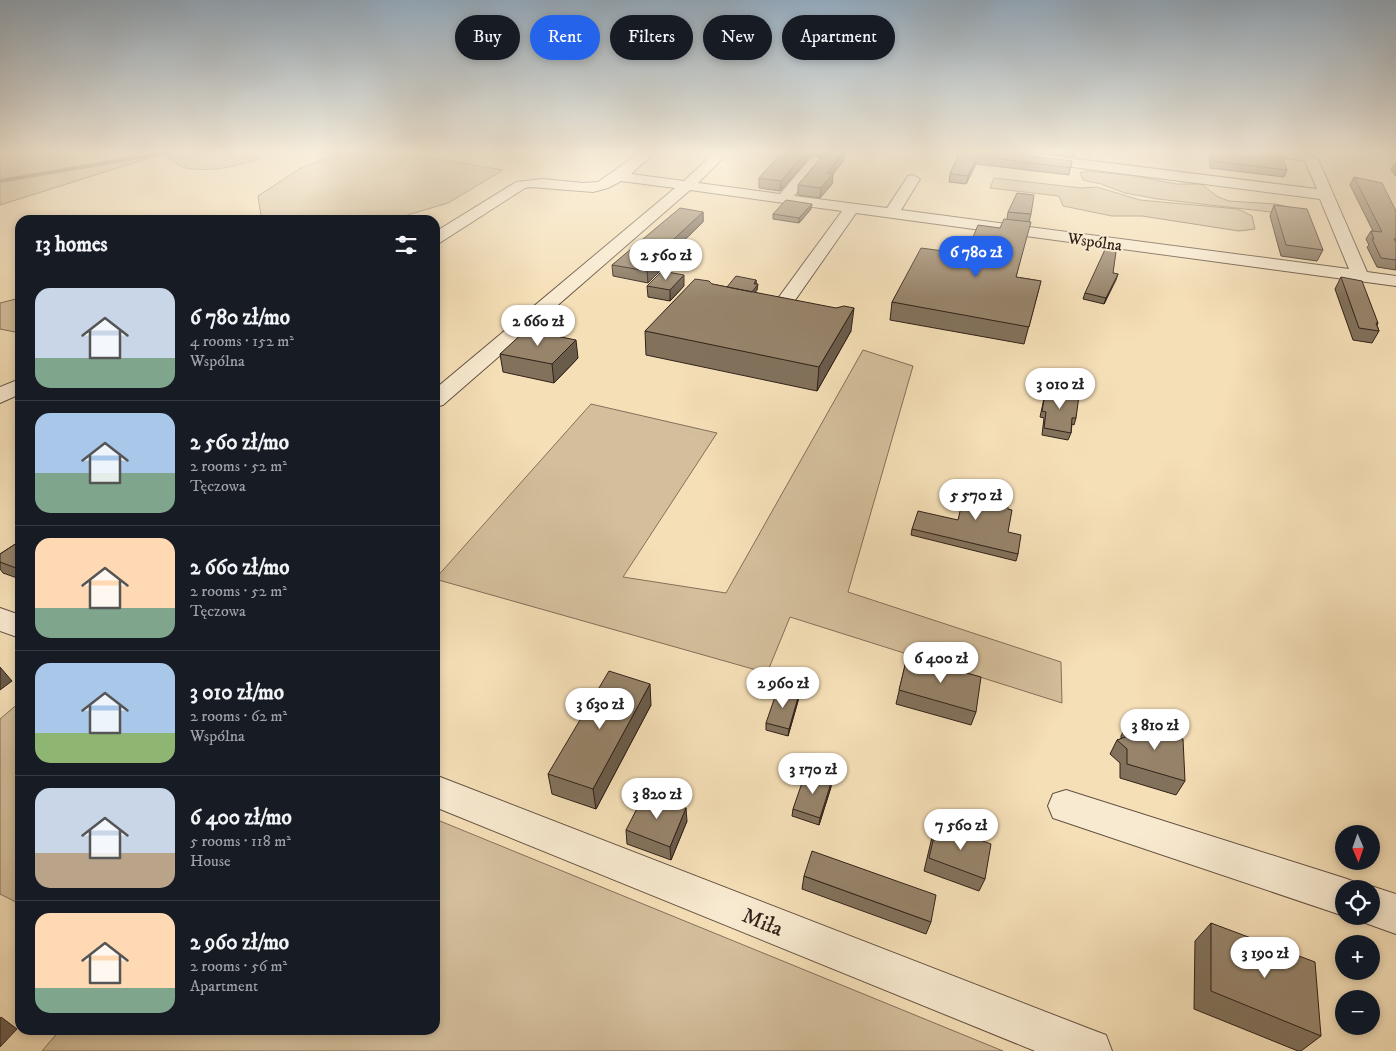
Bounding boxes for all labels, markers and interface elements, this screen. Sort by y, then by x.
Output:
chip: Buy [455,15,520,60]
chip: Rent [530,15,600,60]
chip: Filters [610,15,693,60]
chip: New [703,15,772,60]
chip: Apartment [782,15,895,60]
street label: Wspólna [1065,228,1124,256]
icon: filters [392,231,420,259]
text: 13 homes [35,232,108,258]
pin: 6 780 zł [924,236,1028,278]
pin: 2 560 zł [614,238,718,281]
text: 6 780 zł [950,242,1002,262]
text: 2 560 zł [640,245,692,265]
pin: 2 660 zł [486,304,590,347]
text: 6 780 zł/mo [190,305,290,331]
icon: home [75,308,135,368]
text: 2 660 zł [512,311,564,331]
text: 4 rooms · 152 m² [190,331,294,351]
text: Wspólna [190,351,245,371]
pin: 3 010 zł [1008,368,1112,410]
text: 3 010 zł [1036,374,1084,394]
text: 2 560 zł/mo [190,430,289,456]
icon: home [75,433,135,493]
text: 2 rooms · 52 m² [190,456,287,476]
text: Tęczowa [190,476,246,496]
pin: 5 570 zł [924,478,1028,521]
text: 5 570 zł [950,485,1002,505]
text: 2 660 zł/mo [190,555,290,581]
icon: home [75,558,135,618]
text: 2 rooms · 52 m² [190,581,287,601]
text: Tęczowa [190,601,246,621]
pin: 6 400 zł [889,642,993,684]
text: 6 400 zł [914,648,968,668]
pin: 2 960 zł [731,666,835,709]
text: 2 960 zł [757,673,809,693]
text: 3 010 zł/mo [190,680,284,706]
icon: home [75,683,135,743]
pin: 3 630 zł [548,688,652,730]
text: 3 630 zł [576,694,624,714]
text: 2 rooms · 62 m² [190,706,287,726]
pin: 3 810 zł [1103,708,1207,751]
text: 3 810 zł [1131,715,1179,735]
text: Wspólna [190,726,245,746]
pin: 3 170 zł [761,752,865,795]
text: 3 170 zł [789,759,837,779]
pin: 3 820 zł [605,778,709,820]
text: 3 820 zł [632,784,682,804]
text: 6 400 zł/mo [190,805,292,831]
icon: home [75,808,135,868]
pin: 7 560 zł [909,808,1013,851]
text: 7 560 zł [935,815,987,835]
north arrow [1335,825,1380,870]
map controls [1335,825,1380,1035]
text: 5 rooms · 118 m² [190,831,291,851]
text: House [190,851,231,871]
button: locate [1335,880,1380,925]
street label: Miła [738,902,787,943]
text: 2 960 zł/mo [190,930,289,956]
icon: home [75,933,135,993]
button: + [1335,935,1380,980]
pin: 3 190 zł [1213,936,1317,979]
text: 3 190 zł [1242,943,1289,963]
text: 2 rooms · 56 m² [190,956,287,976]
text: Apartment [190,976,258,996]
button: − [1335,990,1380,1035]

